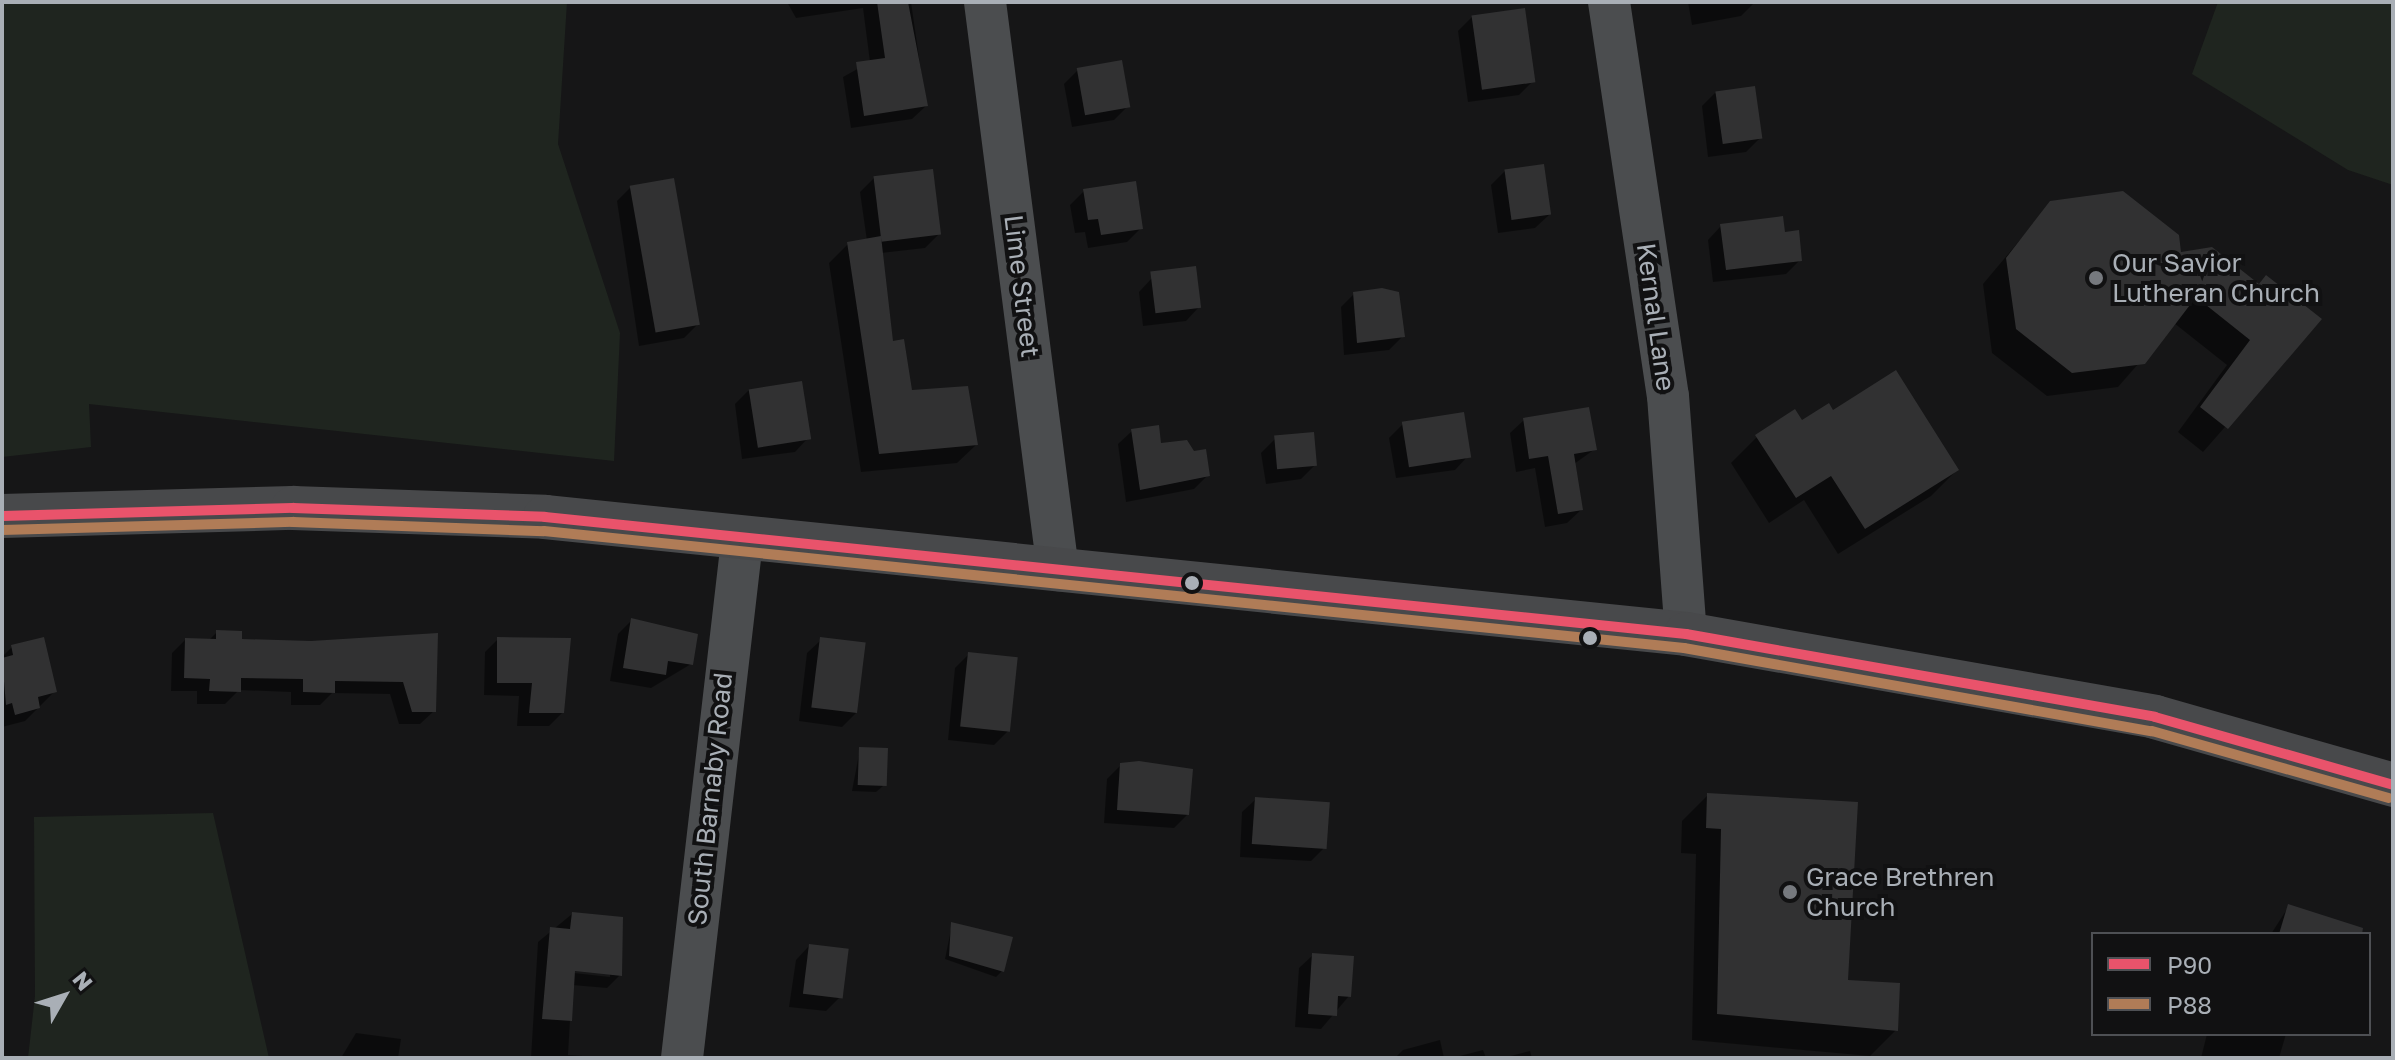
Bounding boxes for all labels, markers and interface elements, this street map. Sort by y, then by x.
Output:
street label: Lime Street [998,213,1046,359]
street label: Kernal Lane [1630,241,1682,393]
place label: Our Savior Lutheran Church [2112,247,2320,308]
marker: Our Savior Lutheran Church [2087,269,2105,287]
unlabelled marker [1184,575,1200,591]
unlabelled marker [1582,630,1598,646]
street label: South Barnaby Road [681,671,739,927]
place label: Grace Brethren Church [1806,861,1994,922]
marker: Grace Brethren Church [1781,883,1799,901]
legend [2091,932,2371,1036]
text: P90 [2167,950,2212,979]
north arrow [24,956,104,1036]
text: N [67,966,99,996]
text: P88 [2167,990,2212,1019]

